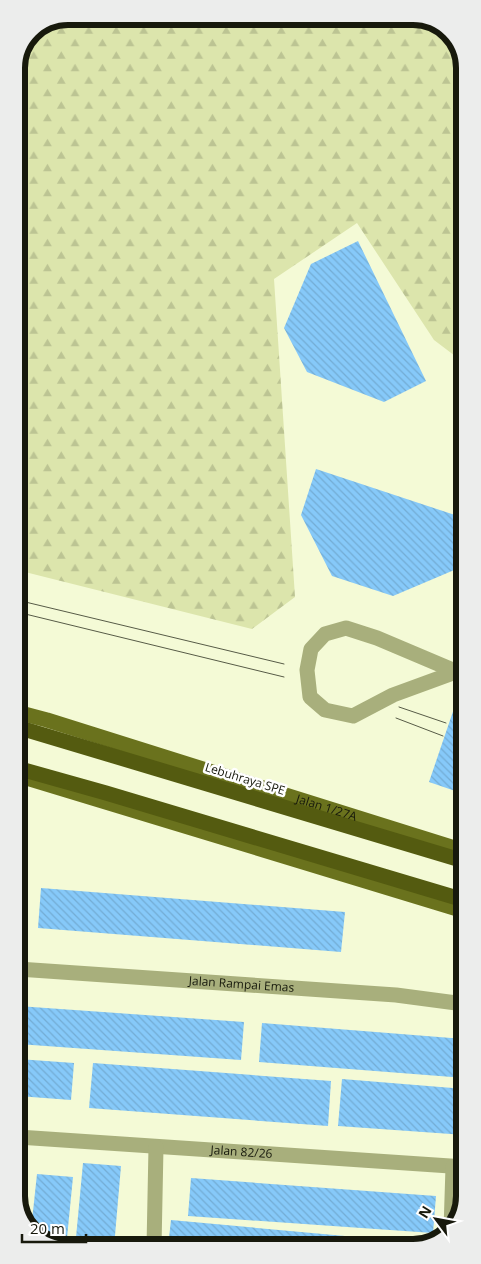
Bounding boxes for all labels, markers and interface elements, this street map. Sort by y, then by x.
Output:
street label: Lebuhraya SPE [203,758,287,799]
street label: Jalan 1/27A [293,790,359,825]
street label: Jalan Rampai Emas [187,972,295,996]
street label: Jalan 82/26 [209,1141,273,1162]
north arrow [411,1194,461,1244]
text: N [413,1202,436,1222]
scale bar [22,1212,86,1244]
text: 20 m [30,1218,65,1238]

